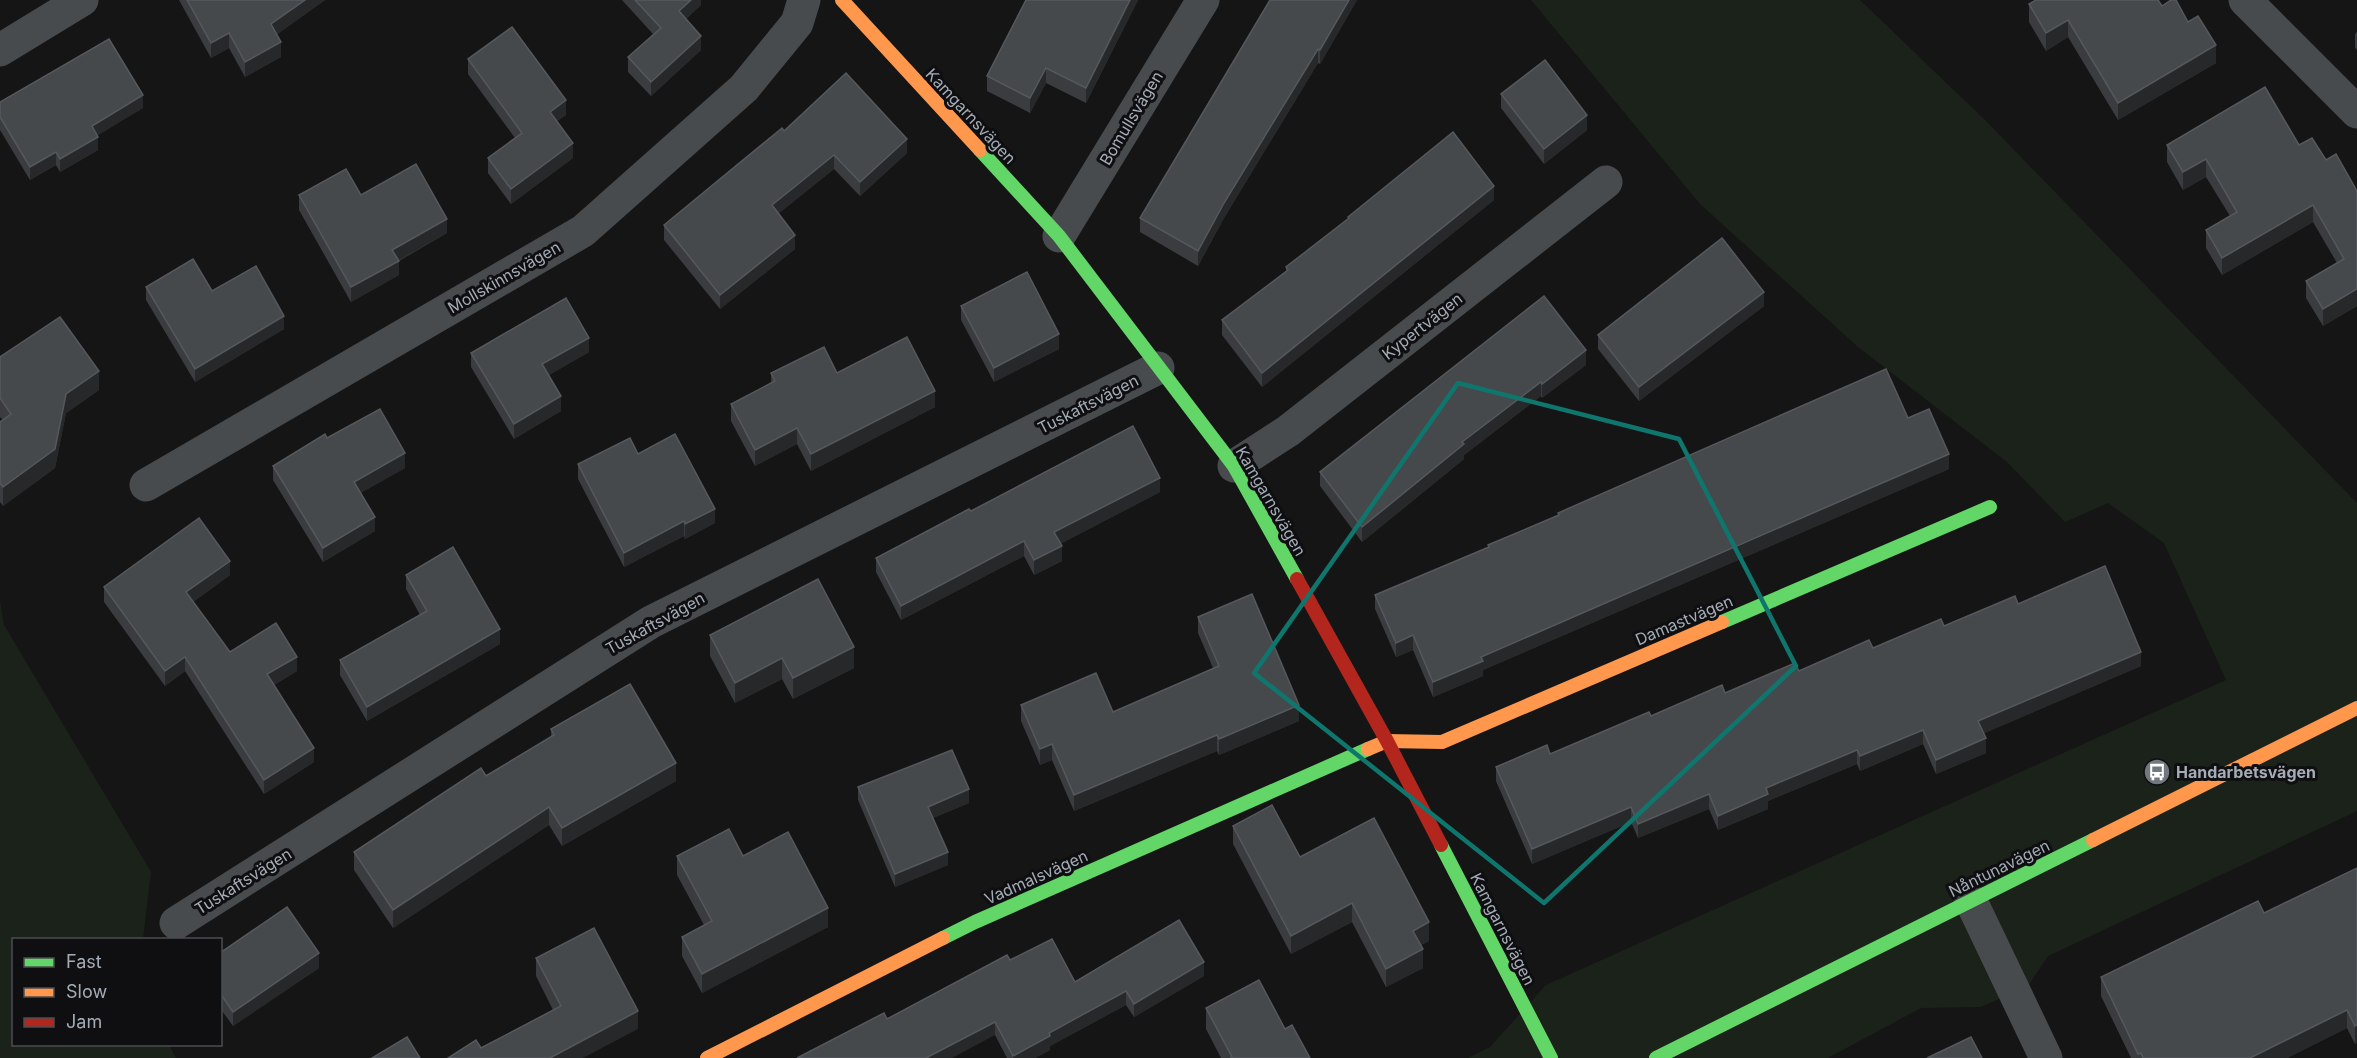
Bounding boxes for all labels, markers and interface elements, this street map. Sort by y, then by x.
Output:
street label: Kamgarnsvägen [922,64,1020,168]
street label: Bomullsvägen [1095,67,1167,169]
street label: Mollskinnsvägen [444,237,564,317]
street label: Kypertvägen [1378,288,1466,364]
street label: Tuskaftsvägen [1034,370,1142,438]
street label: Kamgarnsvägen [1232,443,1310,559]
street label: Tuskaftsvägen [602,588,708,658]
street label: Damastvägen [1632,590,1736,650]
bus stop icon: Handarbetsvägen [2142,757,2172,787]
place label: Handarbetsvägen [2176,762,2316,782]
street label: Nåntunavägen [1945,835,2053,901]
street label: Tuskaftsvägen [191,843,295,919]
street label: Vadmalsvägen [981,845,1091,909]
street label: Kamgarnsvägen [1466,870,1540,988]
legend [12,938,222,1046]
text: Fast [66,951,102,972]
text: Slow [66,981,107,1002]
text: Jam [66,1011,102,1032]

